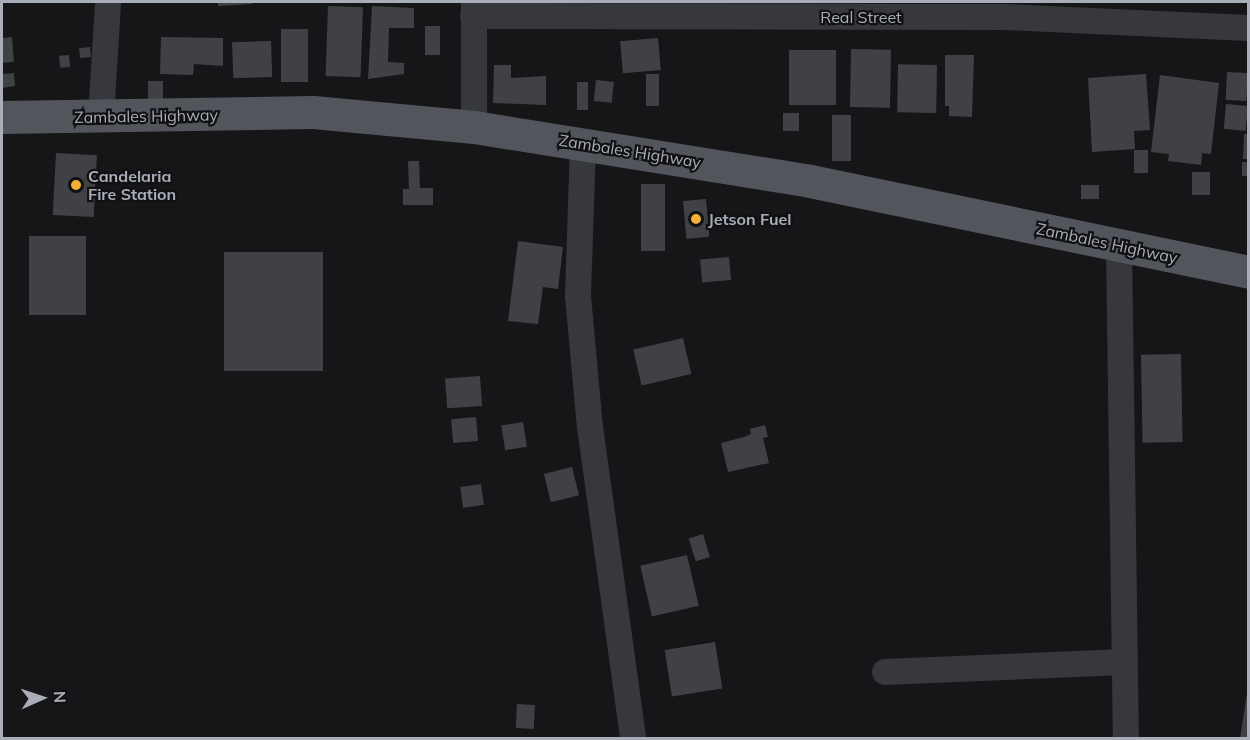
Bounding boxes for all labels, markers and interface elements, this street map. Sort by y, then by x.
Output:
street label: Real Street [820,7,902,27]
street label: Zambales Highway [74,105,218,127]
street label: Zambales Highway [558,130,702,172]
place label: Candelaria Fire Station [88,166,176,204]
marker: Candelaria Fire Station [69,178,83,192]
place label: Jetson Fuel [708,209,792,229]
marker: Jetson Fuel [689,212,703,226]
street label: Zambales Highway [1035,219,1179,267]
north arrow [12,668,72,728]
text: N [50,690,70,704]

